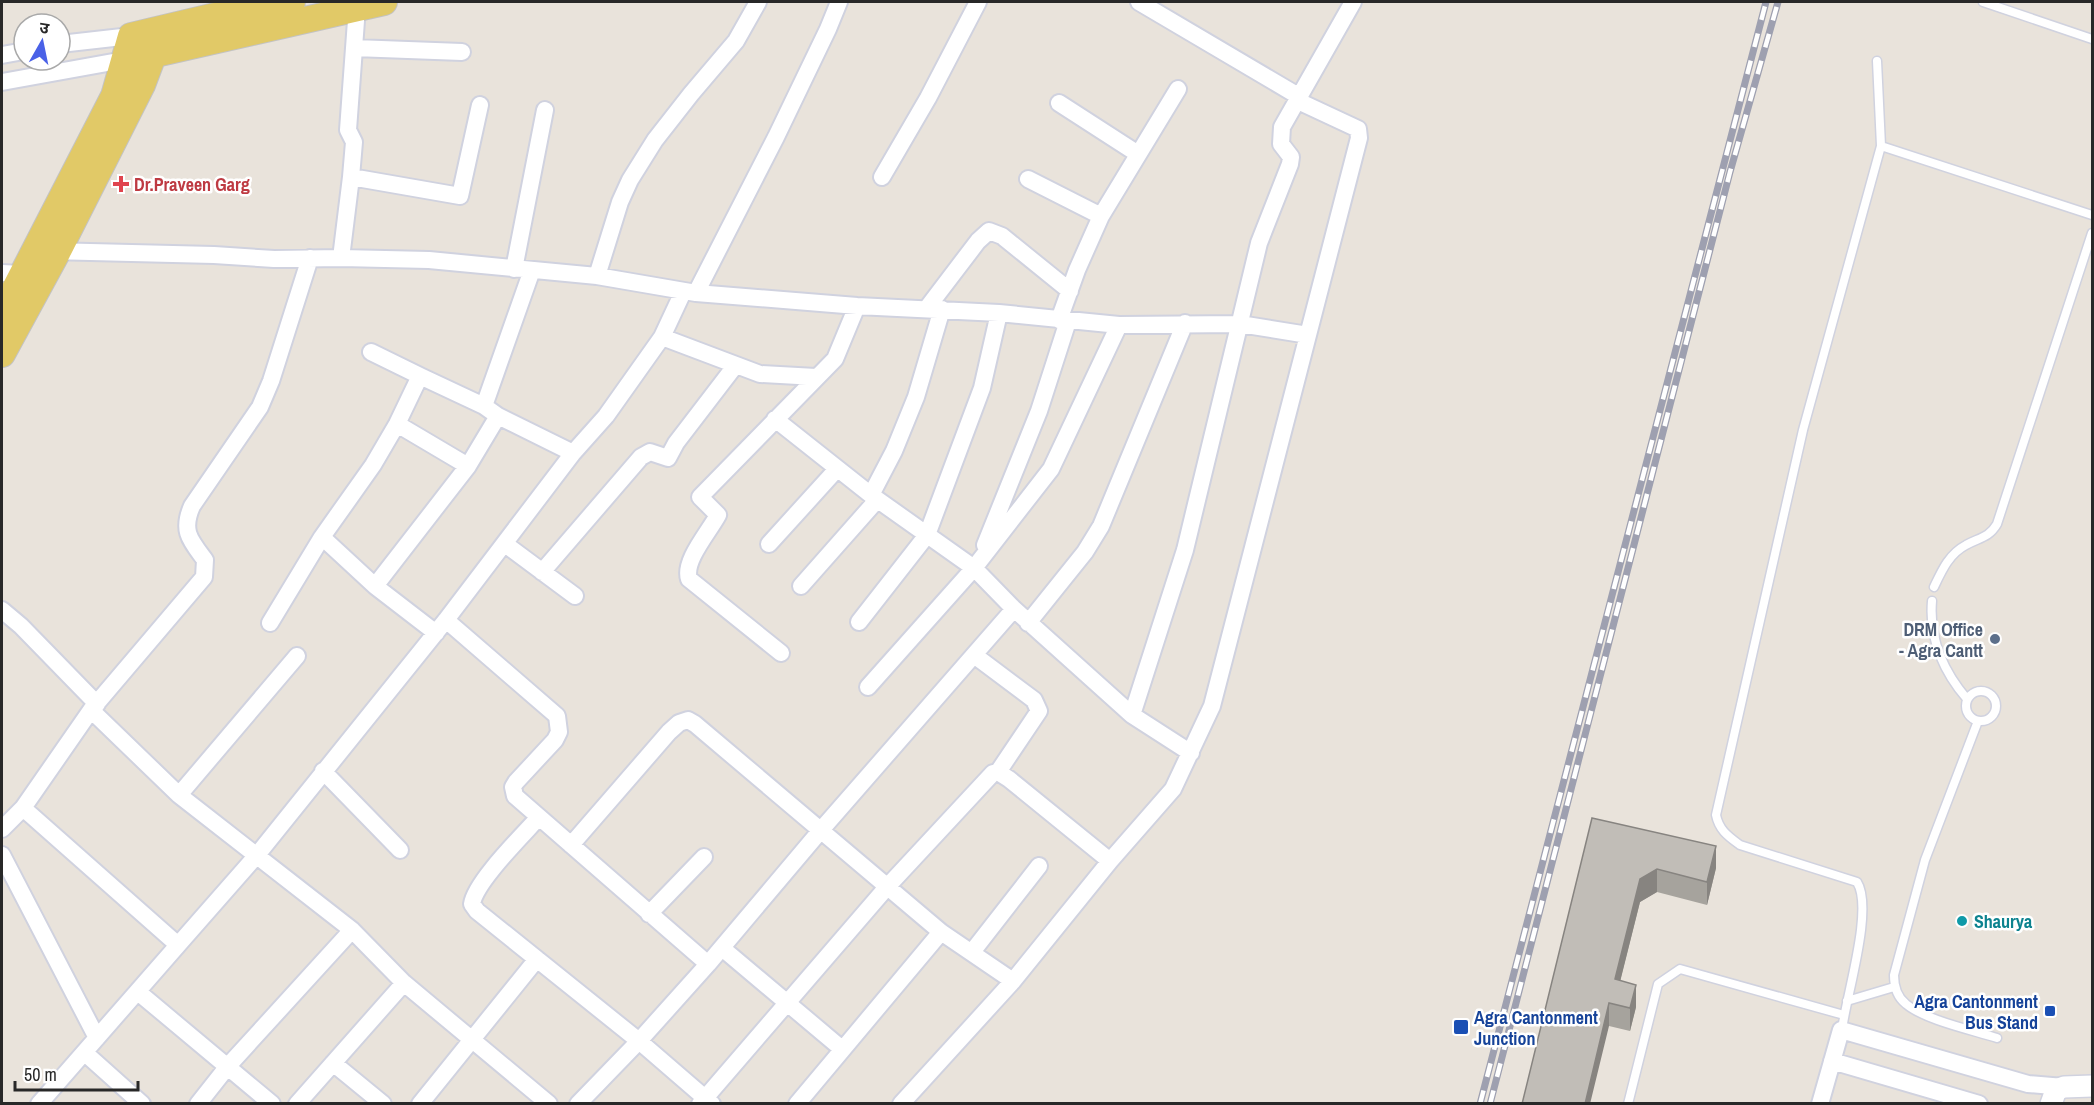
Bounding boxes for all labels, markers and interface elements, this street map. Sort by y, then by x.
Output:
north arrow [12,12,72,72]
text: उ [38,16,51,39]
place label: Dr.Praveen Garg [134,172,250,197]
marker: Dr.Praveen Garg [112,175,130,193]
place label: DRM Office - Agra Cantt [1899,617,1983,663]
marker: DRM Office - Agra Cantt [1988,632,2002,646]
place label: Shaurya [1974,909,2033,934]
marker: Shaurya [1955,914,1969,928]
place label: Agra Cantonment Bus Stand [1914,989,2038,1035]
marker: Agra Cantonment Bus Stand [2043,1004,2057,1018]
place label: Agra Cantonment Junction [1474,1005,1598,1051]
marker: Agra Cantonment Junction [1452,1018,1470,1036]
scale bar [15,1054,138,1092]
text: 50 m [24,1062,57,1087]

